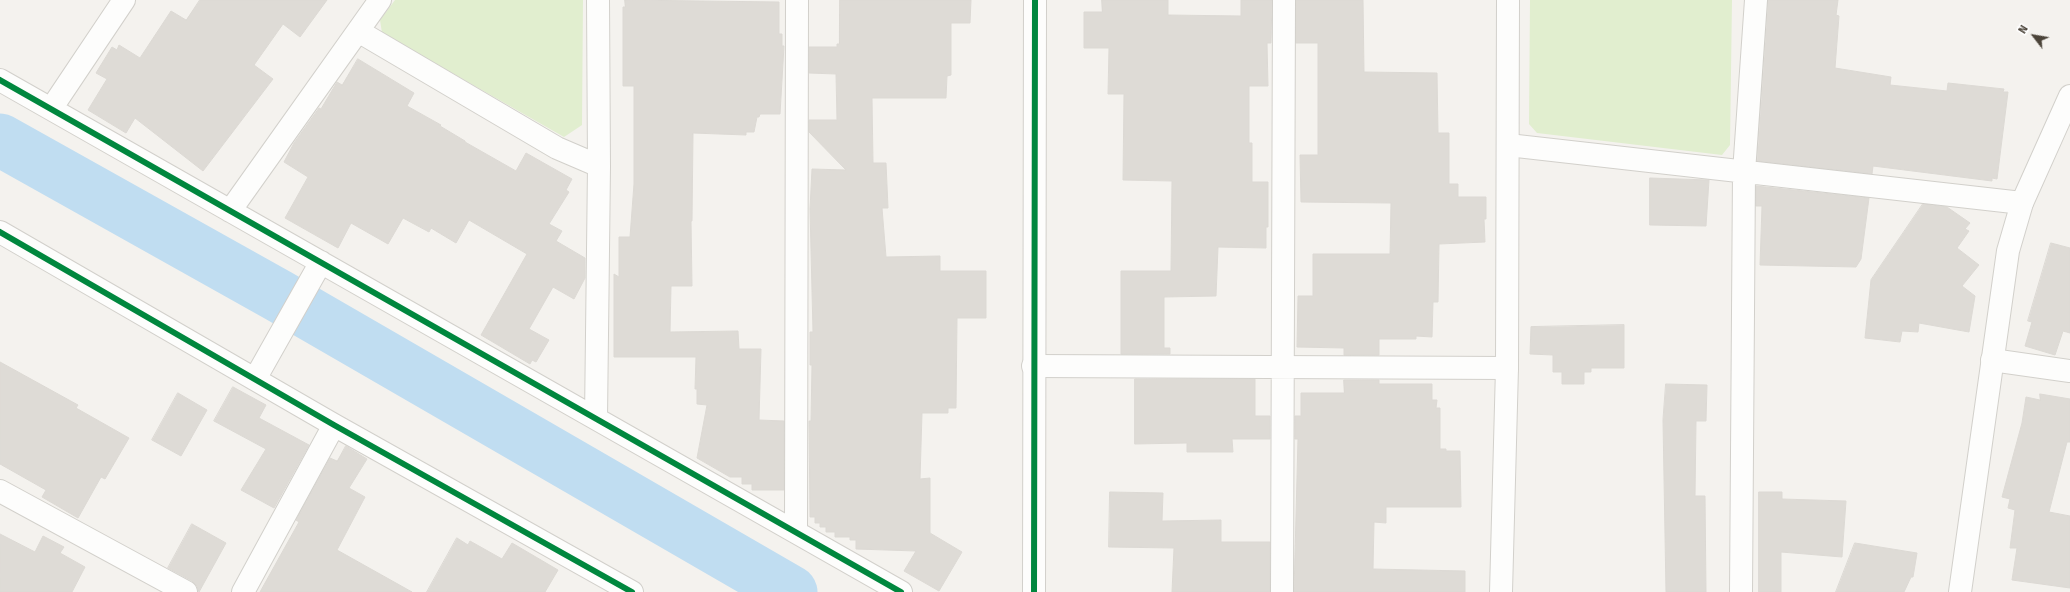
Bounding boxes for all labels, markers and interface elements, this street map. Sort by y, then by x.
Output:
north arrow [2014,16,2054,56]
text: N [2016,23,2031,36]

